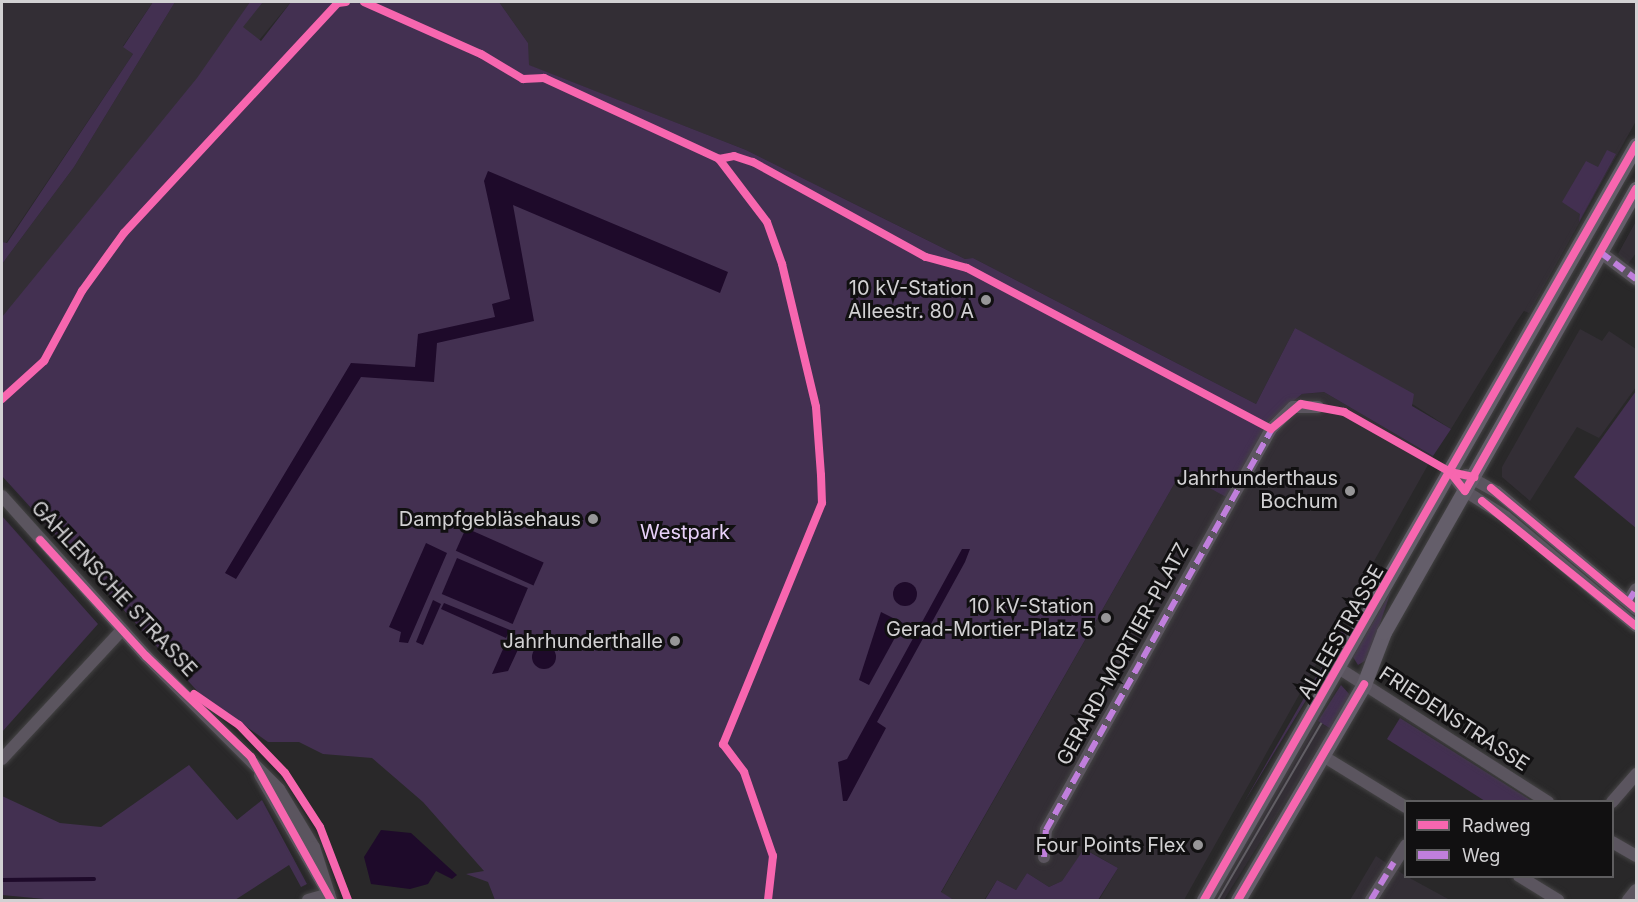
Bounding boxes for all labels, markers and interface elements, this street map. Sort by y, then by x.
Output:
place label: 10 kV-Station Alleestr. 80 A [848,276,974,323]
marker: 10 kV-Station Alleestr. 80 A [979,293,993,307]
place label: Jahrhunderthaus Bochum [1176,467,1338,514]
marker: Jahrhunderthaus Bochum [1343,484,1357,498]
street label: GAHLENSCHE STRASSE [26,496,202,682]
place label: Dampfgebläsehaus [399,507,581,531]
marker: Dampfgebläsehaus [586,512,600,526]
park label: Westpark [640,520,730,544]
street label: GERARD-MORTIER-PLATZ [1052,539,1194,769]
street label: ALLEESTRASSE [1293,561,1389,703]
place label: 10 kV-Station Gerad-Mortier-Platz 5 [886,594,1094,641]
marker: 10 kV-Station Gerad-Mortier-Platz 5 [1099,611,1113,625]
place label: Jahrhunderthalle [503,629,663,653]
marker: Jahrhunderthalle [668,634,682,648]
street label: FRIEDENSTRASSE [1375,662,1533,776]
legend [1404,800,1614,878]
text: Radweg [1462,815,1531,836]
place label: Four Points Flex [1035,833,1186,857]
marker: Four Points Flex [1191,838,1205,852]
text: Weg [1462,845,1500,866]

